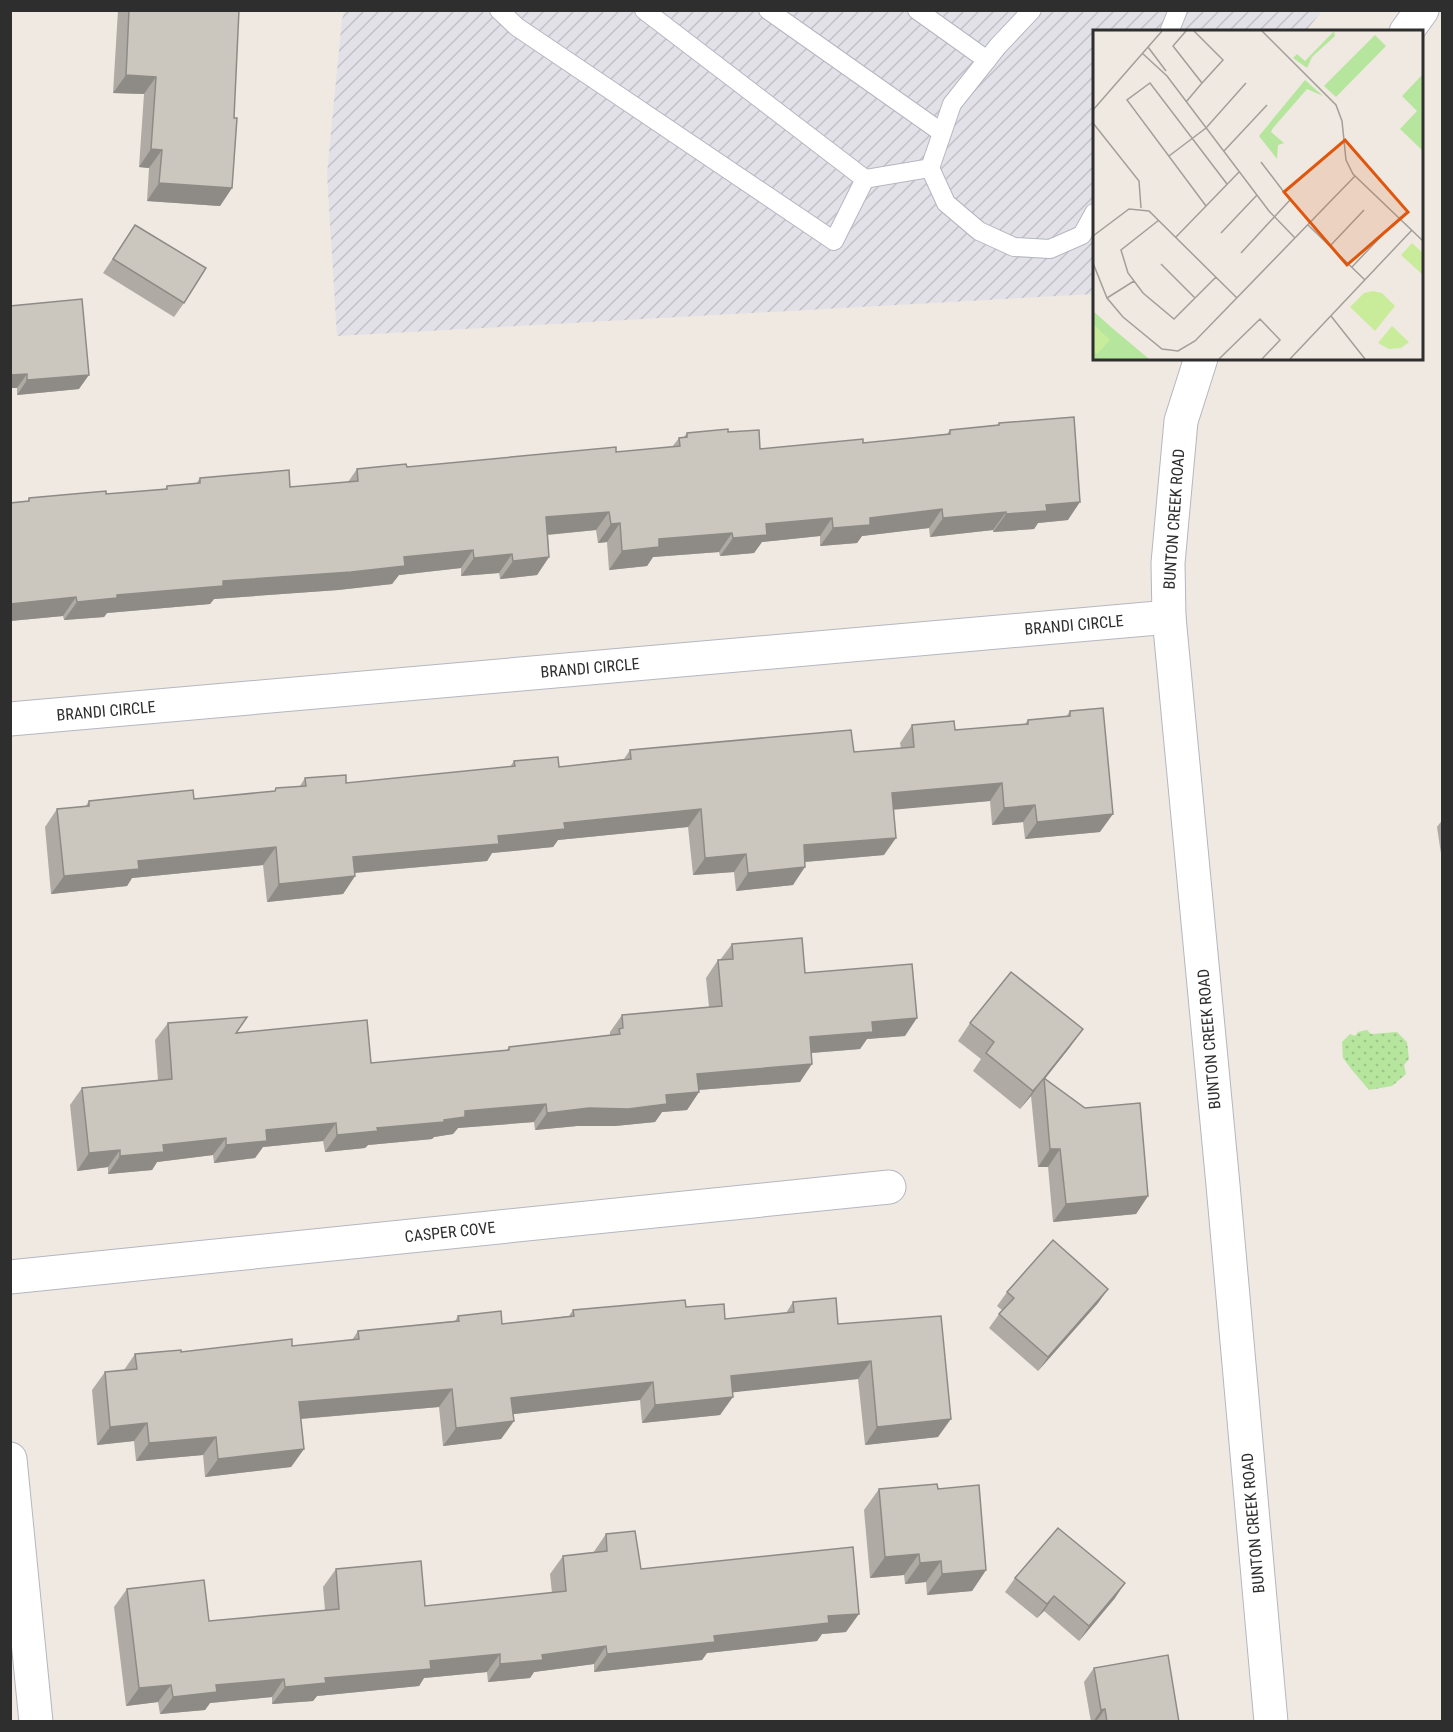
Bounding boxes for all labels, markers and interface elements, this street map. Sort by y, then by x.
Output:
inset map [1093,30,1423,360]
street label: BUNTON CREEK ROAD [1160,448,1188,590]
street label: BRANDI CIRCLE [1024,611,1124,639]
street label: BRANDI CIRCLE [540,654,640,682]
street label: BRANDI CIRCLE [56,697,156,725]
street label: BUNTON CREEK ROAD [1193,968,1225,1110]
street label: CASPER COVE [404,1218,496,1246]
street label: BUNTON CREEK ROAD [1237,1452,1269,1594]

